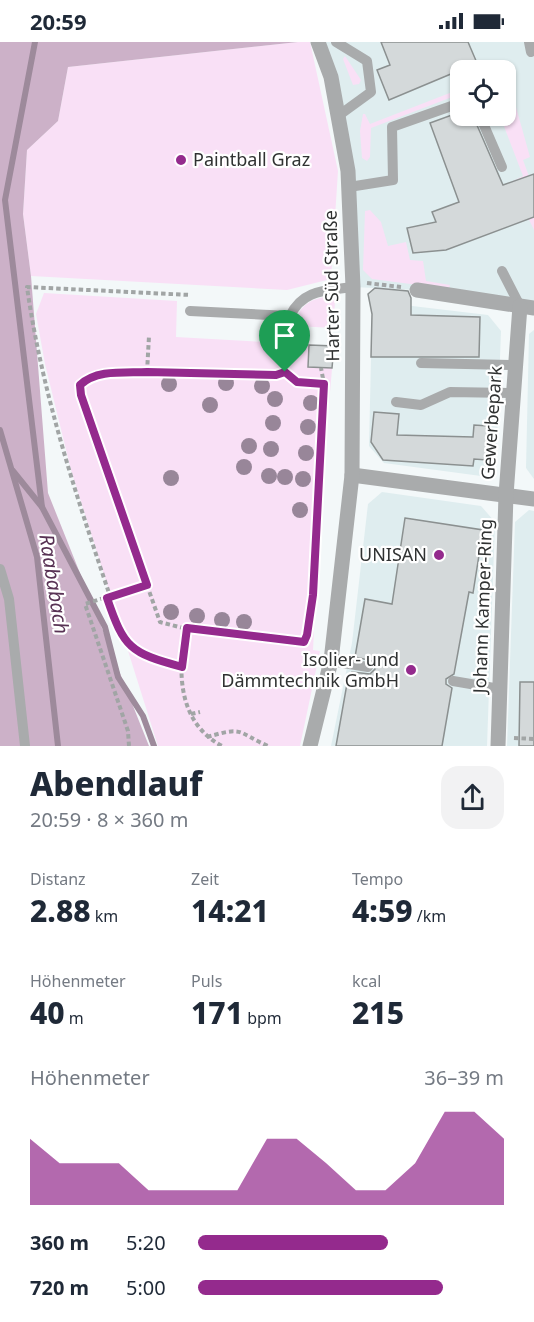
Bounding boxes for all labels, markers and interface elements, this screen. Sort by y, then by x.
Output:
text: 20:59 [30,6,87,36]
map controls [450,60,516,126]
button: locate [450,60,516,126]
place label: Paintball Graz [193,147,310,171]
marker: Paintball Graz [174,153,188,167]
street label: Harter Süd Straße [318,210,344,362]
pin [259,310,310,372]
icon: arrive [268,319,301,352]
street label: Gewerbepark [475,365,507,481]
street label: Johann Kamper-Ring [467,518,497,696]
water label: Raababach [33,532,76,636]
place label: UNISAN [359,542,427,566]
marker: UNISAN [432,548,446,562]
place label: Isolier- und Dämmtechnik GmbH [221,647,399,692]
marker: Isolier- und Dämmtechnik GmbH [404,663,418,677]
text: Abendlauf [30,761,202,806]
button: share [441,766,504,829]
text: 20:59 · 8 × 360 m [30,806,188,833]
text: Distanz [30,868,86,890]
text: Zeit [191,868,219,890]
text: Tempo [352,868,403,890]
text: 2.88 [30,890,91,931]
text: 14:21 [191,890,269,931]
text: 4:59 [352,890,413,931]
text: km [91,905,118,927]
text: /km [413,905,446,927]
text: Höhenmeter [30,970,126,992]
text: Puls [191,970,222,992]
text: kcal [352,970,381,992]
text: 40 [30,992,65,1033]
text: 171 [191,992,243,1033]
text: 215 [352,992,404,1033]
text: m [65,1007,84,1029]
text: bpm [243,1007,282,1029]
text: Höhenmeter [30,1064,150,1091]
text: 36–39 m [424,1064,504,1091]
text: 360 m [30,1229,89,1256]
text: 5:20 [126,1229,166,1256]
text: 720 m [30,1274,89,1301]
text: 5:00 [126,1274,166,1301]

